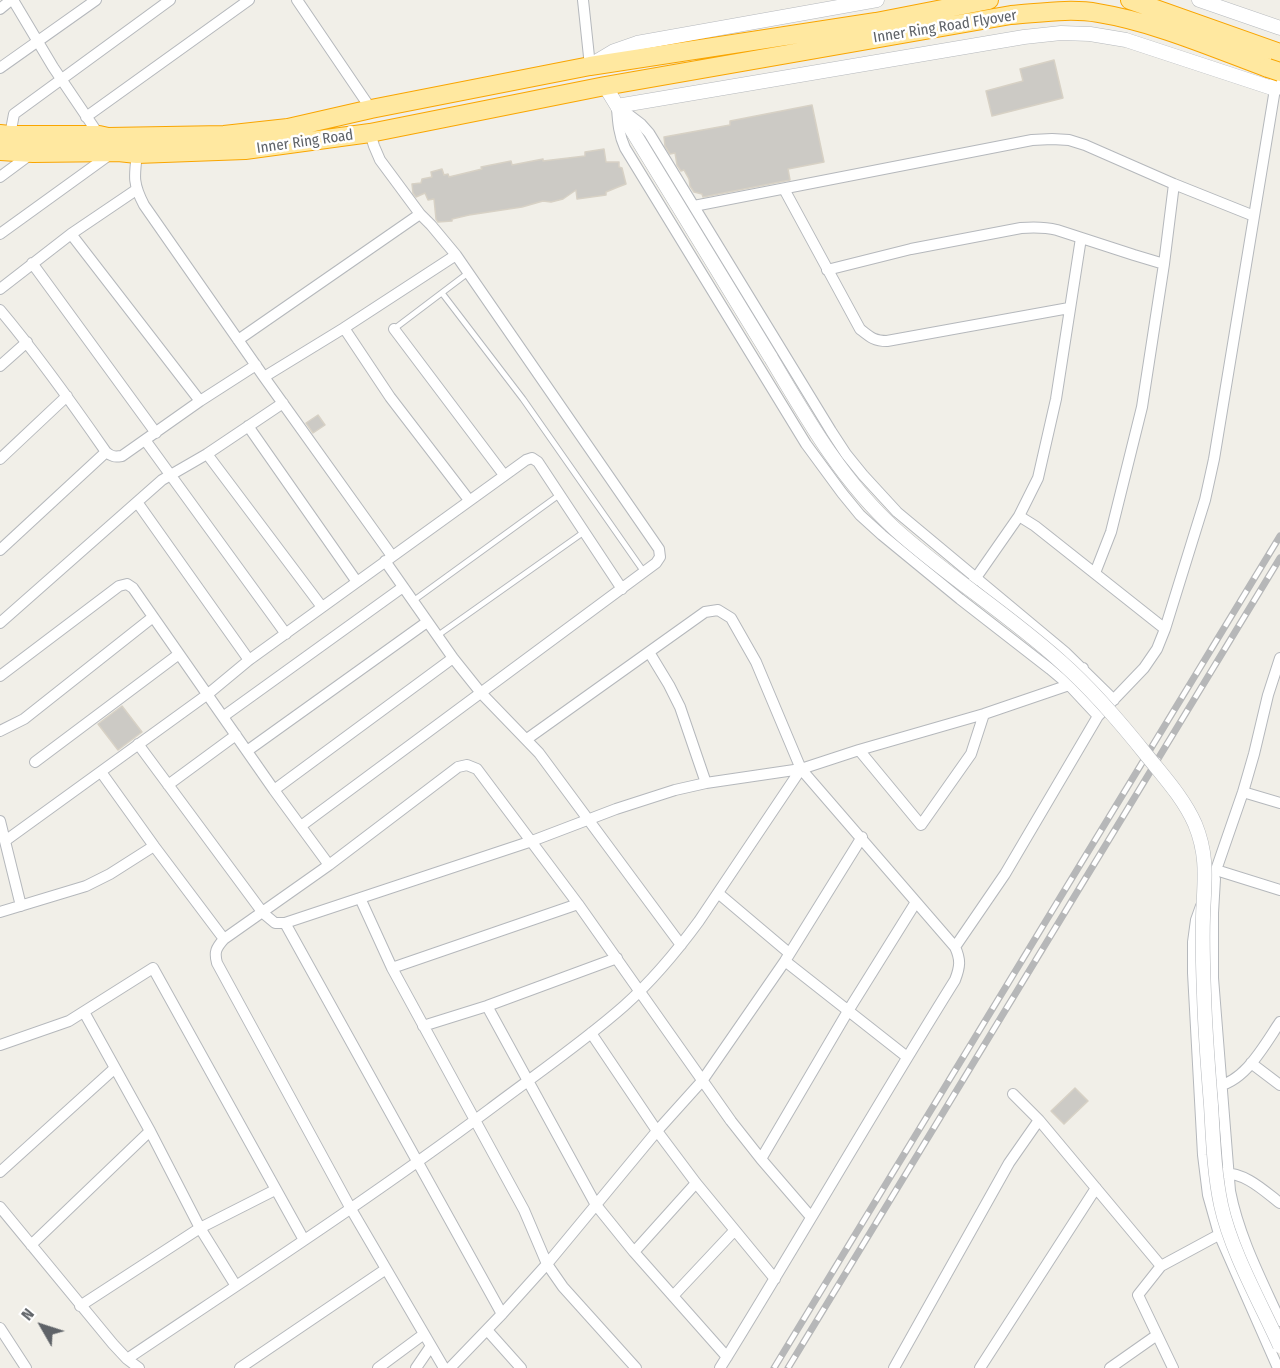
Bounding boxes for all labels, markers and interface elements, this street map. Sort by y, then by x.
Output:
street label: Inner Ring Road Flyover [872,7,1018,47]
street label: Inner Ring Road [256,126,354,158]
north arrow [12,1296,72,1356]
text: N [17,1305,38,1324]

